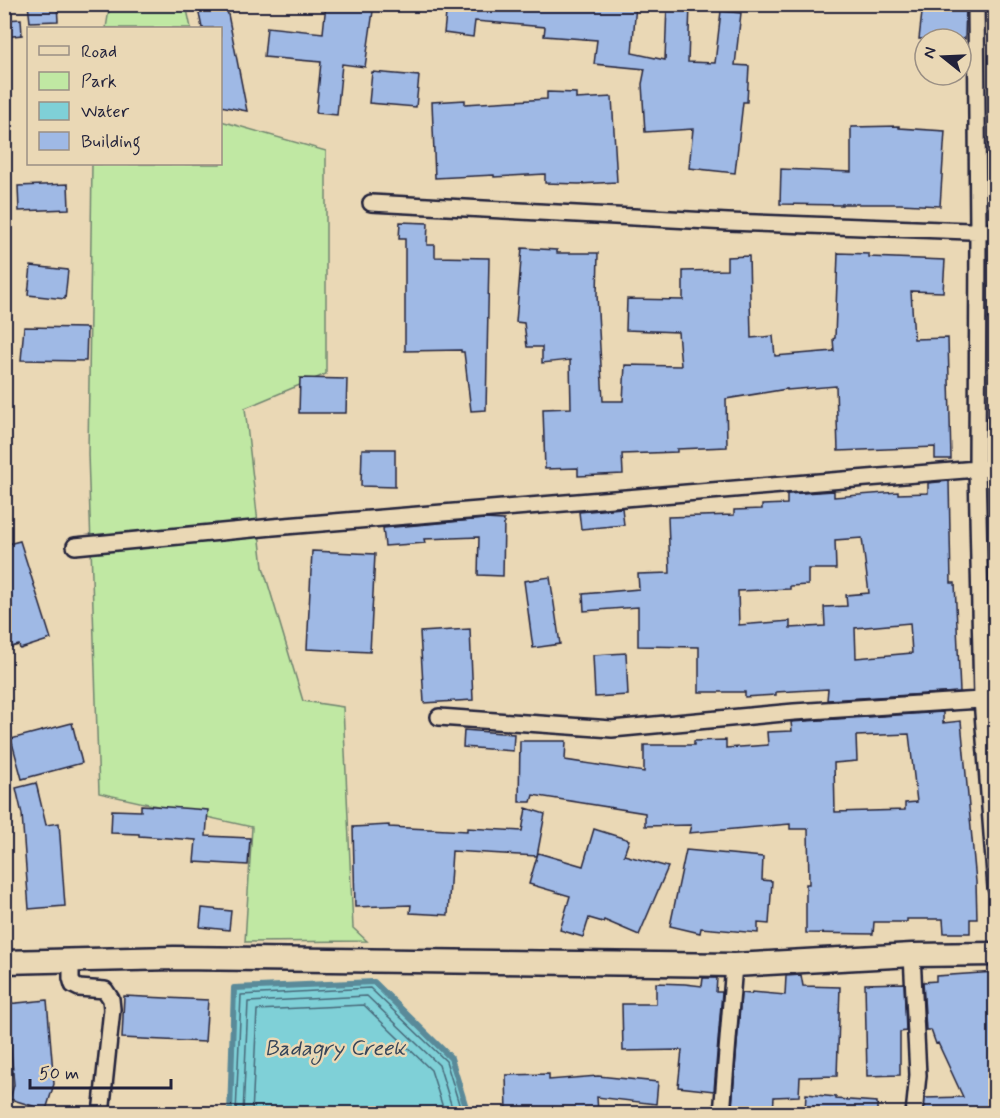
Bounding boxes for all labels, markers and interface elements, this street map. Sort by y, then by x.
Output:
legend [27,27,222,165]
north arrow [913,27,973,87]
text: Road [81,40,117,64]
text: N [919,45,942,61]
text: Park [81,70,117,94]
text: Water [81,100,130,124]
text: Building [81,130,141,156]
water label: Badagry Creek [265,1035,407,1065]
scale bar [30,1052,171,1090]
text: 50 m [39,1062,79,1086]

